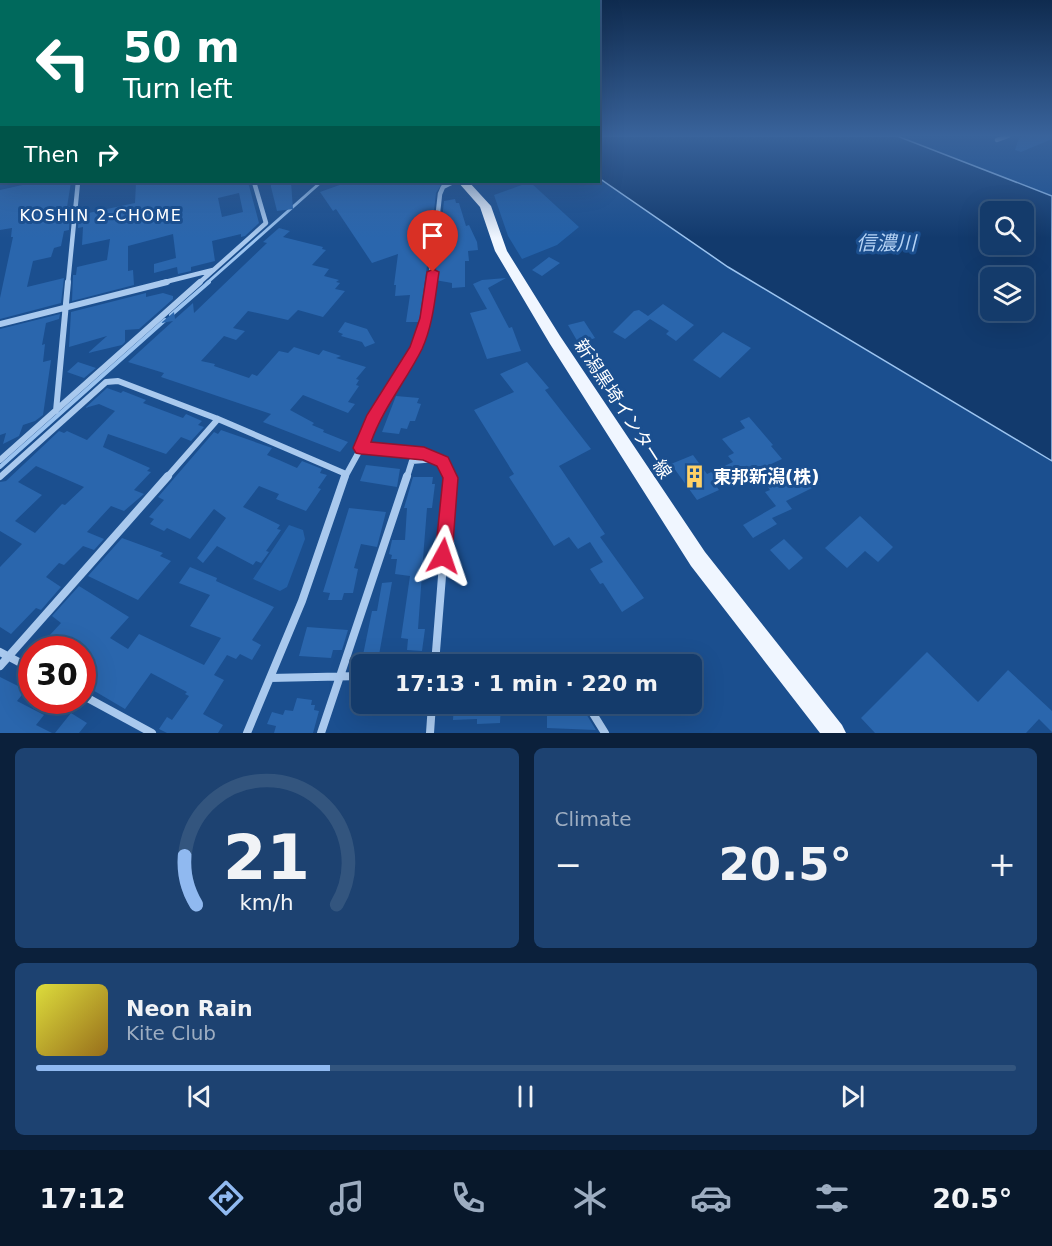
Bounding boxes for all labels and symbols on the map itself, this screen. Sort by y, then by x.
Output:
district label: KOSHIN 2-CHOME [20,206,182,225]
pin [407,210,458,272]
water label: 信濃川 [856,231,918,255]
street label: 新潟黒埼インター線 [570,335,676,482]
building icon: 東邦新潟(株) [682,464,708,490]
place label: 東邦新潟(株) [713,466,819,487]
position arrow [411,524,475,588]
speed limit sign: 30 [18,636,96,714]

